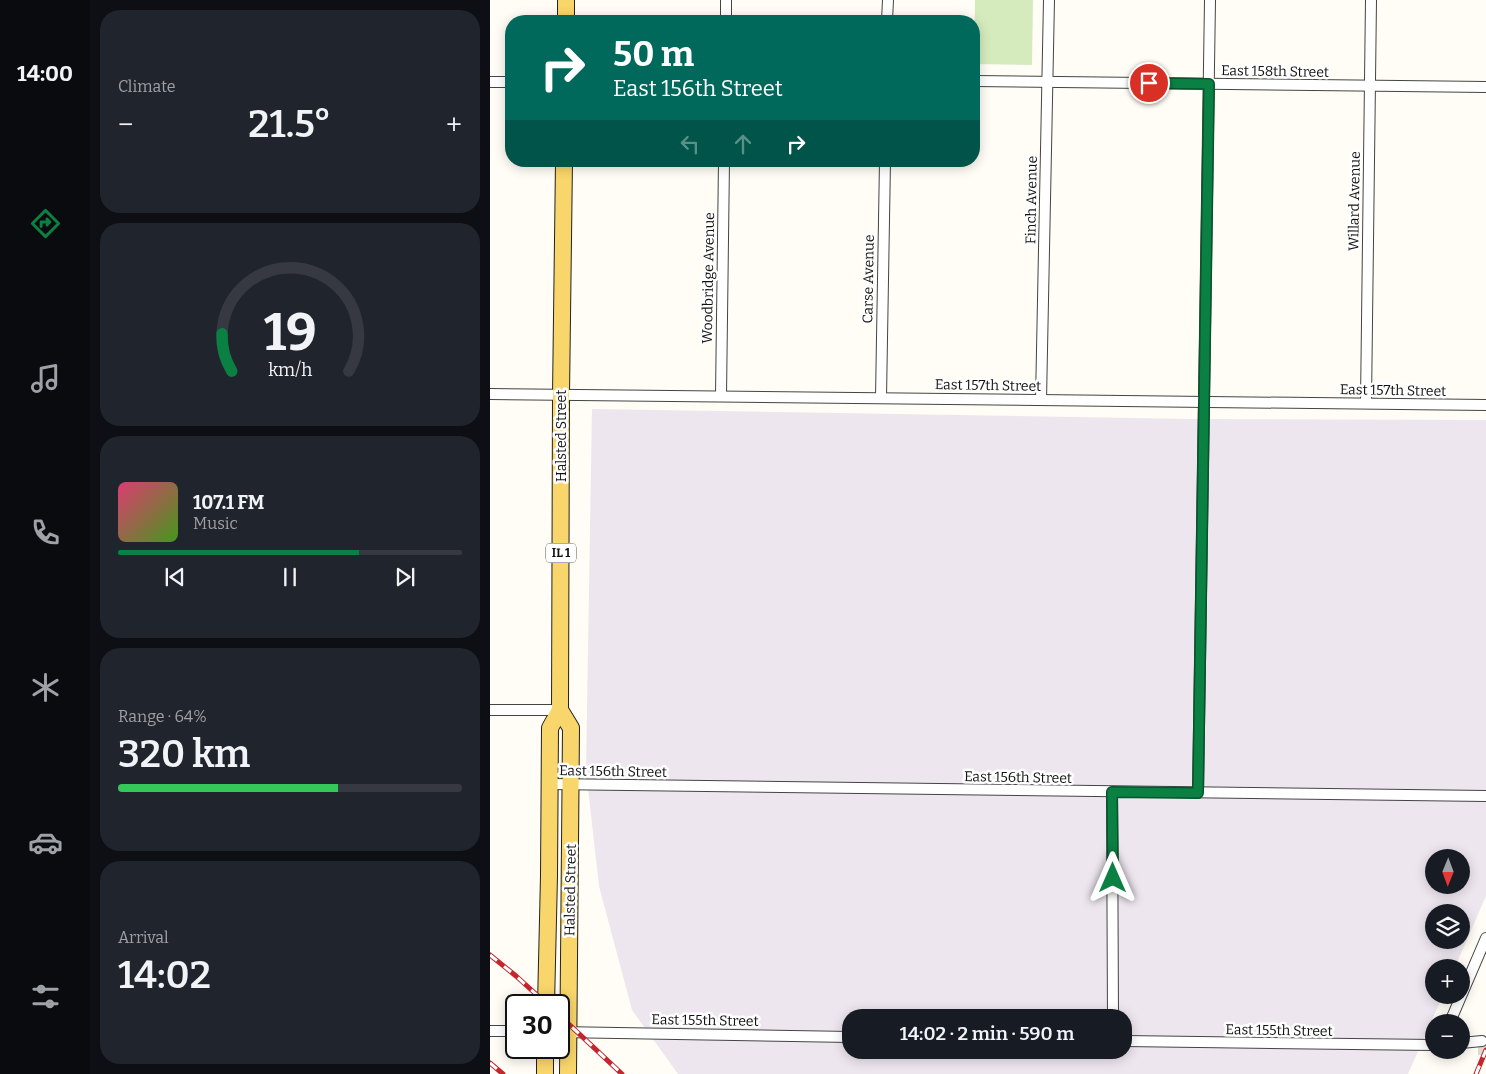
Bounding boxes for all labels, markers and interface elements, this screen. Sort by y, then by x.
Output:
text: 50 m [613,33,694,75]
icon: right [530,35,595,100]
text: 14:00 [17,60,73,87]
pin [1128,62,1170,104]
street label: East 158th Street [1221,62,1329,81]
icon: arrive [1135,69,1163,97]
text: East 156th Street [613,75,783,102]
text: Climate [118,77,176,96]
text: 21.5° [248,101,331,147]
text: − [118,108,133,141]
text: + [446,108,462,141]
icon: left [676,130,704,158]
icon: ahead [729,130,757,158]
icon: right [782,130,810,158]
street label: Willard Avenue [1345,151,1364,251]
street label: Finch Avenue [1022,156,1041,244]
icon: directions [28,206,63,241]
street label: Woodbridge Avenue [699,212,718,344]
street label: Carse Avenue [859,234,878,324]
text: 19 [263,301,317,364]
text: km/h [268,359,312,381]
icon: music [28,361,63,396]
street label: East 157th Street [935,376,1041,395]
street label: East 157th Street [1340,381,1446,400]
street label: Halsted Street [553,390,570,482]
text: 107.1 FM [193,491,264,514]
text: Music [193,514,238,533]
icon: phone [28,515,63,550]
road number: IL 1 [546,544,576,562]
icon: previous [161,563,189,591]
icon: pause [276,563,304,591]
icon: next [391,563,419,591]
icon: climate [28,670,63,705]
text: Range · 64% [118,707,207,726]
text: 320 km [118,731,250,777]
street label: East 156th Street [559,762,667,781]
street label: East 156th Street [964,768,1072,787]
icon: car [28,825,63,860]
street label: Halsted Street [561,844,580,936]
north arrow [1425,849,1470,894]
map controls [1425,849,1470,1059]
position arrow [1086,851,1138,903]
button: layers [1425,904,1470,949]
text: Arrival [118,928,169,947]
text: 14:02 [118,952,211,998]
button: + [1425,959,1470,1004]
icon: filters [28,979,63,1014]
speed limit sign: 30 [505,994,570,1059]
street label: East 155th Street [651,1011,759,1030]
button: − [1425,1014,1470,1059]
street label: East 155th Street [1225,1021,1333,1040]
text: 14:02 · 2 min · 590 m [900,1022,1074,1045]

